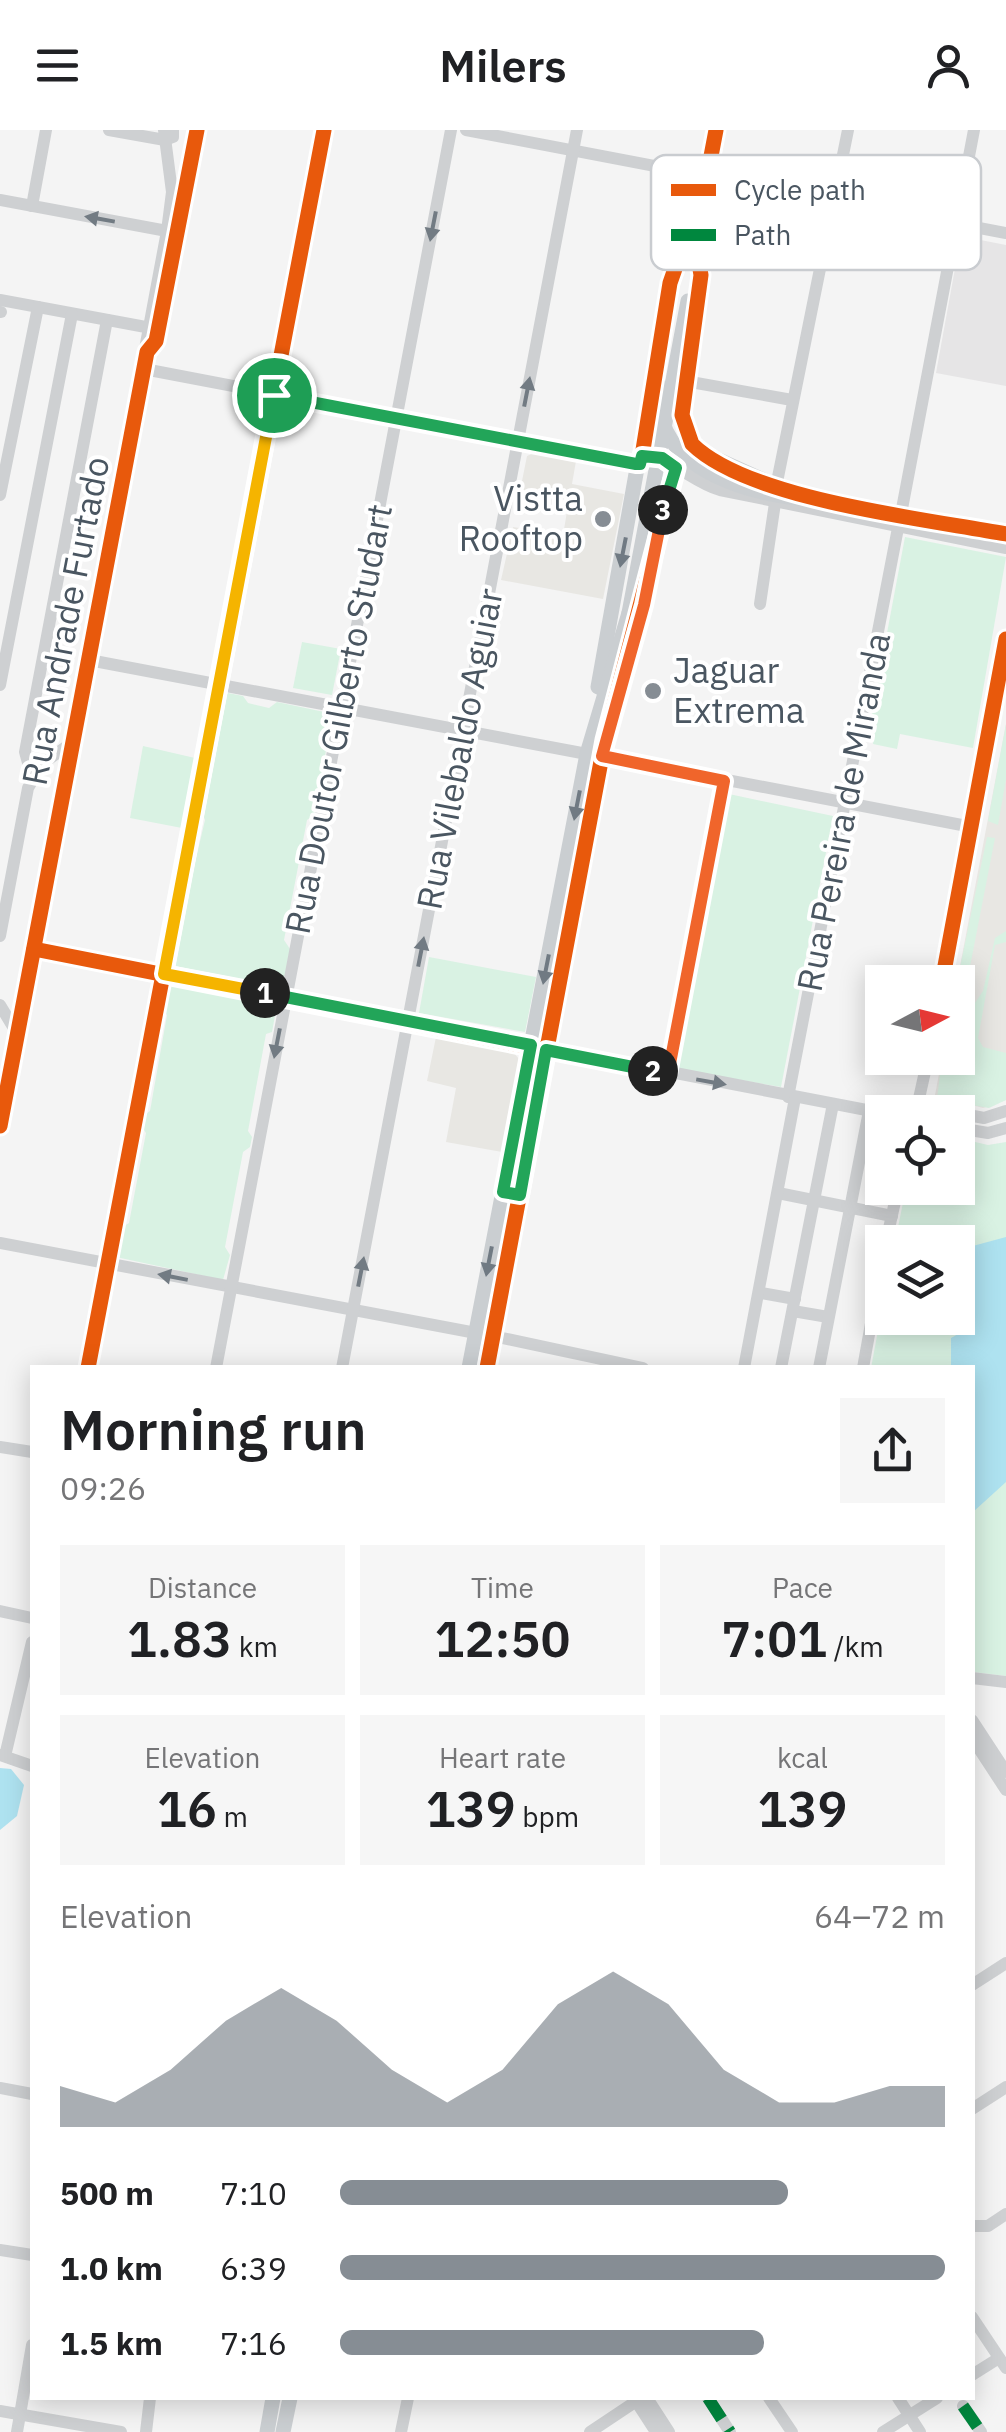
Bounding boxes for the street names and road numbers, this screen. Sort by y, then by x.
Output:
street label: Rua Andrade Furtado [11,453,119,789]
street label: Rua Doutor Gilberto Studart [274,500,402,938]
street label: Rua Vilebaldo Aguiar [405,584,513,913]
street label: Rua Pereira de Miranda [786,629,900,995]

